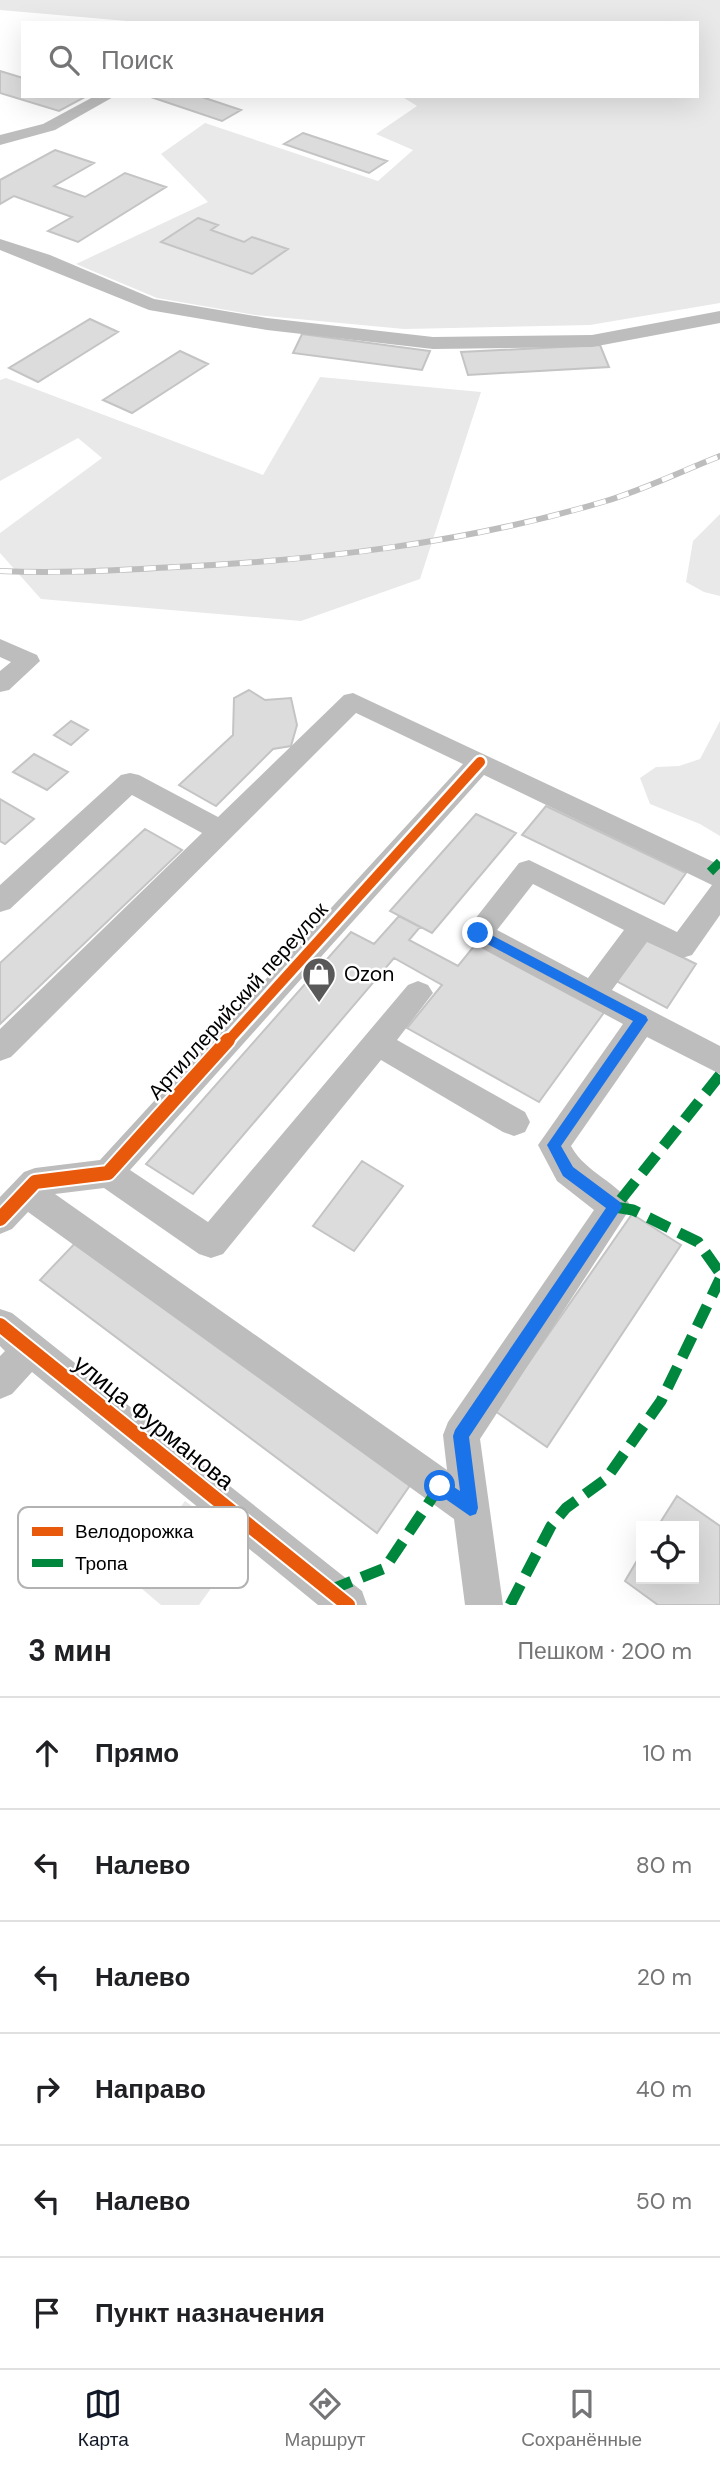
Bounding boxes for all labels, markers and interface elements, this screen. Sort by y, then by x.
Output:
search box [21,21,699,98]
icon: search [45,41,83,79]
text: Поиск [101,43,173,77]
street label: Артиллерийский переулок [142,896,335,1106]
route end [462,917,493,948]
shop icon: Ozon [300,955,338,1004]
place label: Ozon [344,960,394,988]
street label: улица Фурманова [67,1348,241,1497]
route start [424,1470,455,1501]
legend [18,1507,248,1588]
text: Велодорожка [75,1519,194,1544]
map controls [636,1521,699,1584]
button: locate [636,1521,699,1584]
text: Тропа [75,1551,128,1576]
text: 3 мин [28,1631,112,1670]
text: Пешком · 200 m [517,1636,692,1666]
icon: ahead [28,1734,66,1772]
text: Прямо [95,1736,179,1770]
text: 10 m [642,1738,692,1768]
icon: left [28,1846,66,1884]
text: Налево [95,1848,190,1882]
text: 80 m [636,1850,692,1880]
icon: left [28,1958,66,1996]
text: Налево [95,1960,190,1994]
text: 20 m [637,1962,692,1992]
icon: right [28,2070,66,2108]
text: Направо [95,2072,206,2106]
text: 40 m [636,2074,692,2104]
icon: left [28,2182,66,2220]
text: Налево [95,2184,190,2218]
text: 50 m [636,2186,692,2216]
icon: arrive [28,2294,66,2332]
text: Пункт назначения [95,2296,325,2330]
tab: Карта [78,2385,129,2452]
tab: Маршрут [284,2385,365,2452]
tab: Сохранённые [521,2385,642,2452]

